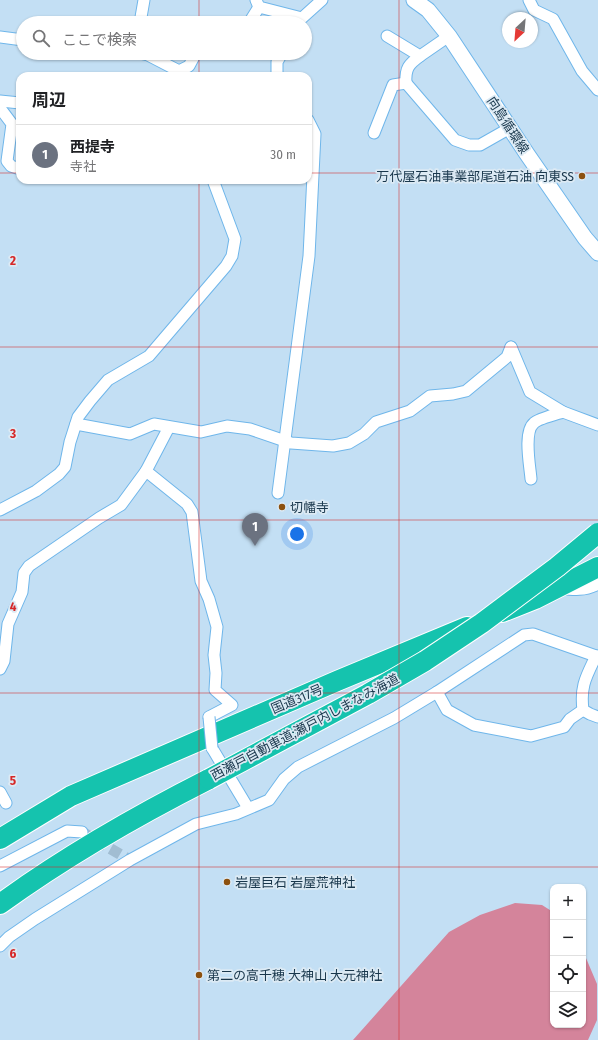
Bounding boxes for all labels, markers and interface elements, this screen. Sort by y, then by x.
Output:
north arrow [502,12,538,48]
search box [16,16,312,60]
icon: search [30,27,52,49]
text: ここで検索 [62,31,137,49]
text: 周辺 [32,90,66,111]
street label: 向島循環線 [484,94,532,156]
text: 西提寺 [70,138,115,156]
text: 1 [42,147,48,162]
text: 30 m [270,147,296,162]
text: 寺社 [70,159,96,174]
place label: 万代屋石油事業部尾道石油 向東SS [376,169,574,184]
marker: 万代屋石油事業部尾道石油 向東SS [577,171,587,181]
text: 2 [9,253,16,268]
text: 3 [9,426,16,441]
place label: 切幡寺 [290,500,329,515]
marker: 切幡寺 [277,502,287,512]
pin: 1 [242,513,268,546]
your location [287,524,307,544]
text: 4 [10,599,17,614]
street label: 西瀬戸自動車道;瀬戸内しまなみ海道 [208,671,402,783]
street label: 国道317号 [269,681,325,717]
text: 5 [10,773,16,788]
place label: 岩屋巨石 岩屋荒神社 [235,875,355,890]
marker: 岩屋巨石 岩屋荒神社 [222,877,232,887]
map controls [550,884,586,1028]
button: + [550,884,586,920]
button: − [550,920,586,956]
text: 6 [10,946,17,961]
button: locate [550,956,586,992]
place label: 第二の高千穂 大神山 大元神社 [207,968,382,983]
marker: 第二の高千穂 大神山 大元神社 [194,970,204,980]
button: layers [550,992,586,1028]

